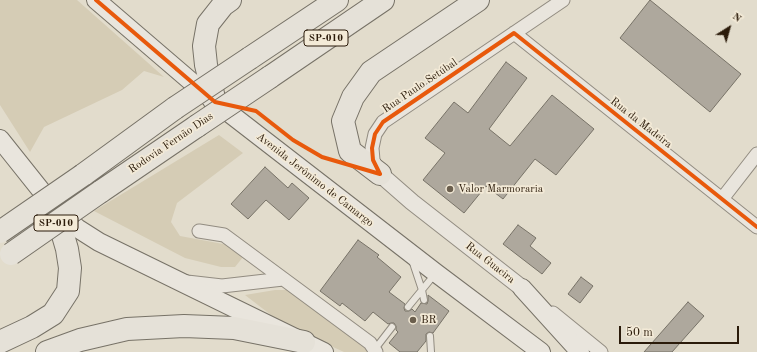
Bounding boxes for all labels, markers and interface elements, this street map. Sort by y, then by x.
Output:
north arrow [709,8,749,48]
text: N [730,11,743,25]
road number: SP-010 [304,30,348,46]
street label: Rua Paulo Setúbal [380,56,460,116]
street label: Rua da Madeira [607,95,675,151]
street label: Rodovia Fernão Dias [126,110,216,176]
street label: Avenida Jerônimo de Camargo [254,130,376,230]
place label: Valor Marmoraria [458,182,543,196]
marker: Valor Marmoraria [445,184,455,194]
road number: SP-010 [34,215,78,231]
street label: Rua Guacira [463,240,517,286]
place label: BR [421,313,436,327]
marker: BR [408,315,418,325]
scale bar [621,318,741,344]
text: 50 m [626,327,653,339]

